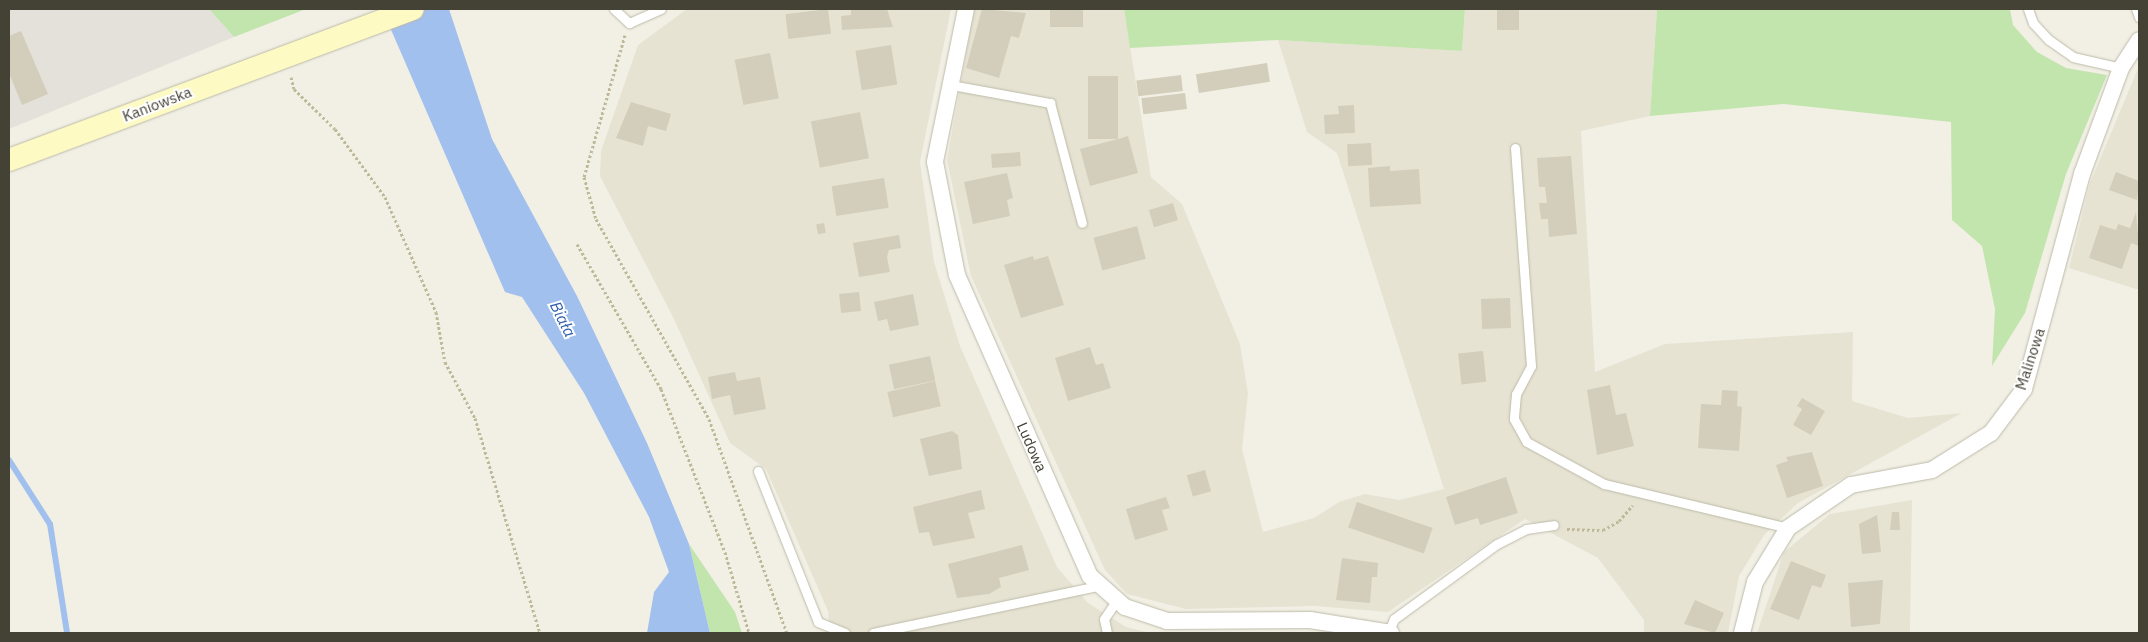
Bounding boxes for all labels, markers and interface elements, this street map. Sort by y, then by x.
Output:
street label: Kaniowska [120,83,194,125]
water label: Biała [546,298,580,340]
street label: Malinowa [2012,326,2048,392]
street label: Ludowa [1013,419,1051,475]

